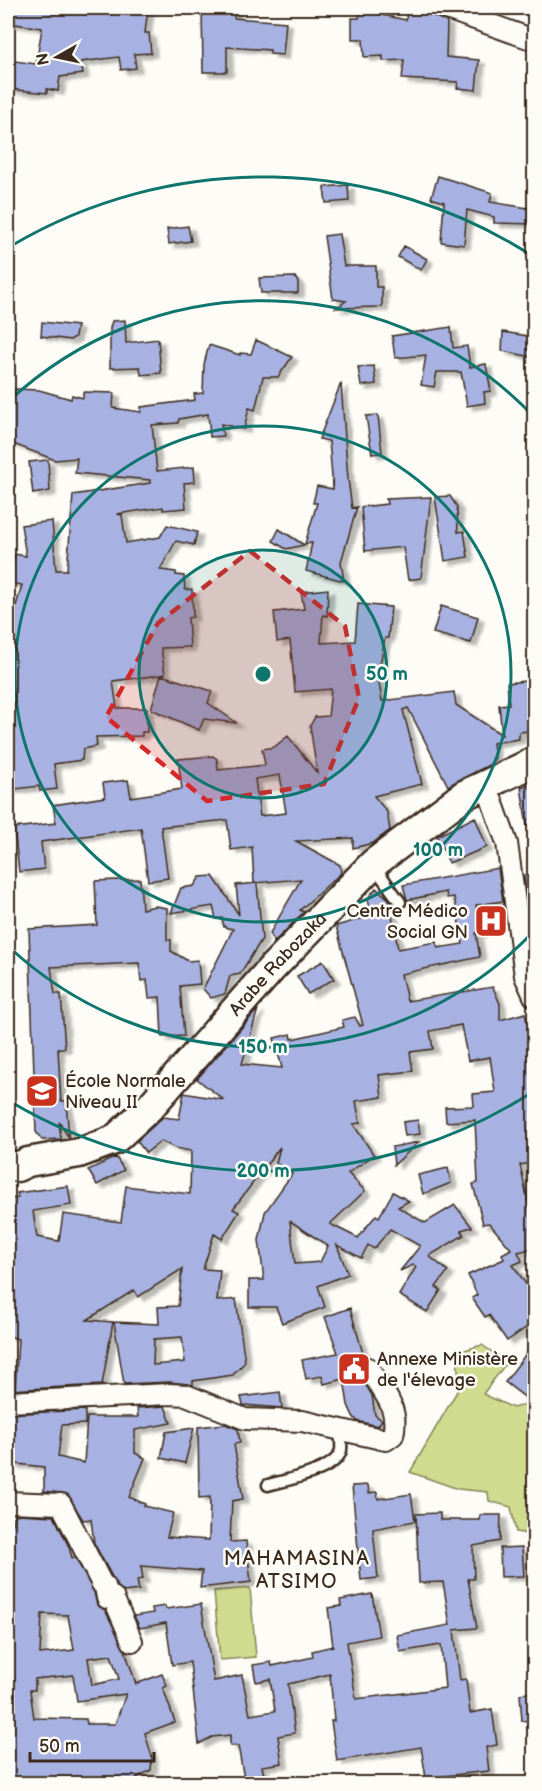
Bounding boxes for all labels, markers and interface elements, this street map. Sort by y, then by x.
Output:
north arrow [27,27,87,87]
text: N [33,52,54,67]
centre of rings [253,664,273,684]
text: 50 m [366,664,408,685]
text: 100 m [413,840,463,861]
place label: Centre Médico Social GN [346,901,468,943]
hospital icon: Centre Médico Social GN [473,903,509,939]
street label: Arabe Rabozaka [225,908,331,1020]
text: 150 m [238,1037,288,1058]
place label: École Normale Niveau II [65,1069,186,1113]
school or university icon: École Normale Niveau II [24,1073,60,1109]
text: 200 m [236,1161,290,1182]
place label: Annexe Ministère de l'élevage [377,1349,518,1391]
public building icon: Annexe Ministère de l'élevage [336,1351,372,1387]
district label: MAHAMASINA ATSIMO [224,1547,370,1594]
scale bar [30,1725,154,1763]
text: 50 m [39,1736,80,1757]

